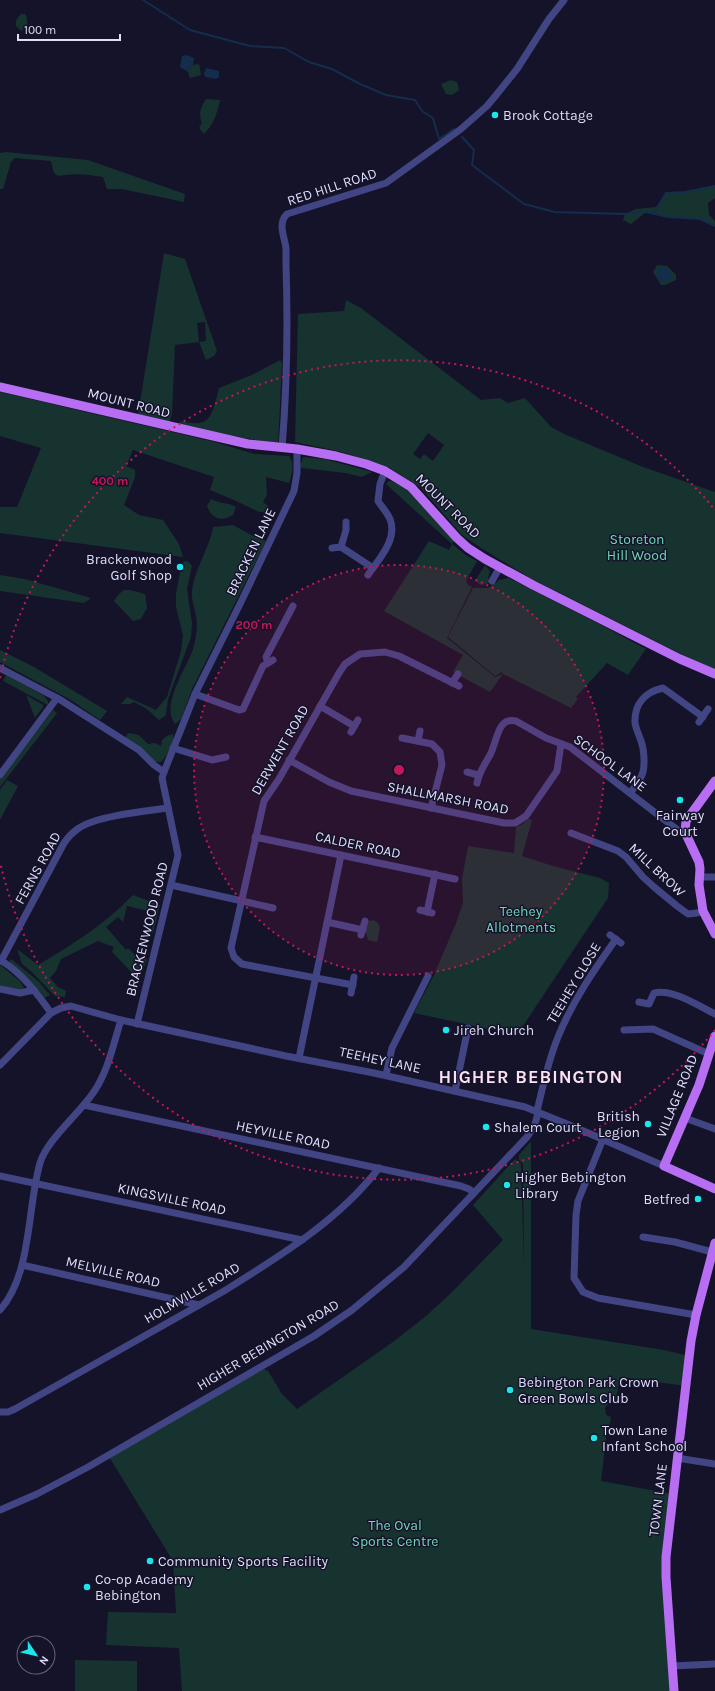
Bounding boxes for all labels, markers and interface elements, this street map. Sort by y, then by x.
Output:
scale bar [18,16,120,42]
text: 100 m [24,23,56,37]
place label: Brook Cottage [503,107,593,124]
marker: Brook Cottage [490,110,500,120]
street label: RED HILL ROAD [285,164,379,210]
street label: MOUNT ROAD [86,384,172,422]
street label: MOUNT ROAD [412,470,484,542]
text: 400 m [92,474,128,488]
street label: BRACKEN LANE [222,505,280,599]
park label: Storeton Hill Wood [607,531,667,564]
place label: Brackenwood Golf Shop [86,551,172,584]
marker: Brackenwood Golf Shop [175,562,185,572]
text: 200 m [236,618,272,632]
street label: DERWENT ROAD [247,702,313,798]
street label: SCHOOL LANE [570,731,650,795]
centre of rings [392,763,406,777]
street label: SHALLMARSH ROAD [386,778,510,818]
marker: Fairway Court [675,795,685,805]
place label: Fairway Court [656,807,705,840]
street label: CALDER ROAD [314,828,402,862]
street label: FERNS ROAD [11,829,65,907]
street label: MILL BROW [625,840,689,901]
street label: BRACKENWOOD ROAD [122,860,172,998]
park label: Teehey Allotments [486,903,556,936]
street label: TEEHEY CLOSE [543,939,605,1027]
place label: Jireh Church [454,1022,534,1039]
marker: Jireh Church [441,1025,451,1035]
street label: TEEHEY LANE [338,1043,422,1077]
street label: VILLAGE ROAD [653,1052,701,1140]
district label: HIGHER BEBINGTON [439,1066,623,1088]
place label: British Legion [597,1108,640,1141]
street label: HEYVILLE ROAD [234,1117,332,1153]
place label: Shalem Court [494,1119,581,1136]
marker: British Legion [643,1119,653,1129]
marker: Shalem Court [481,1122,491,1132]
place label: Higher Bebington Library [515,1169,627,1202]
street label: KINGSVILLE ROAD [116,1179,228,1219]
marker: Higher Bebington Library [502,1180,512,1190]
place label: Betfred [644,1191,690,1208]
marker: Betfred [693,1194,703,1204]
street label: MELVILLE ROAD [64,1253,162,1291]
street label: HOLMVILLE ROAD [141,1259,243,1327]
street label: HIGHER BEBINGTON ROAD [194,1296,342,1394]
place label: Bebington Park Crown Green Bowls Club [518,1374,659,1407]
marker: Bebington Park Crown Green Bowls Club [505,1385,515,1395]
place label: Town Lane Infant School [602,1422,687,1455]
marker: Town Lane Infant School [589,1433,599,1443]
street label: TOWN LANE [645,1462,671,1538]
park label: The Oval Sports Centre [351,1517,439,1550]
place label: Community Sports Facility [158,1553,328,1570]
marker: Community Sports Facility [145,1556,155,1566]
place label: Co-op Academy Bebington [95,1571,194,1604]
marker: Co-op Academy Bebington [82,1582,92,1592]
north arrow [16,1635,56,1675]
text: N [36,1653,51,1667]

